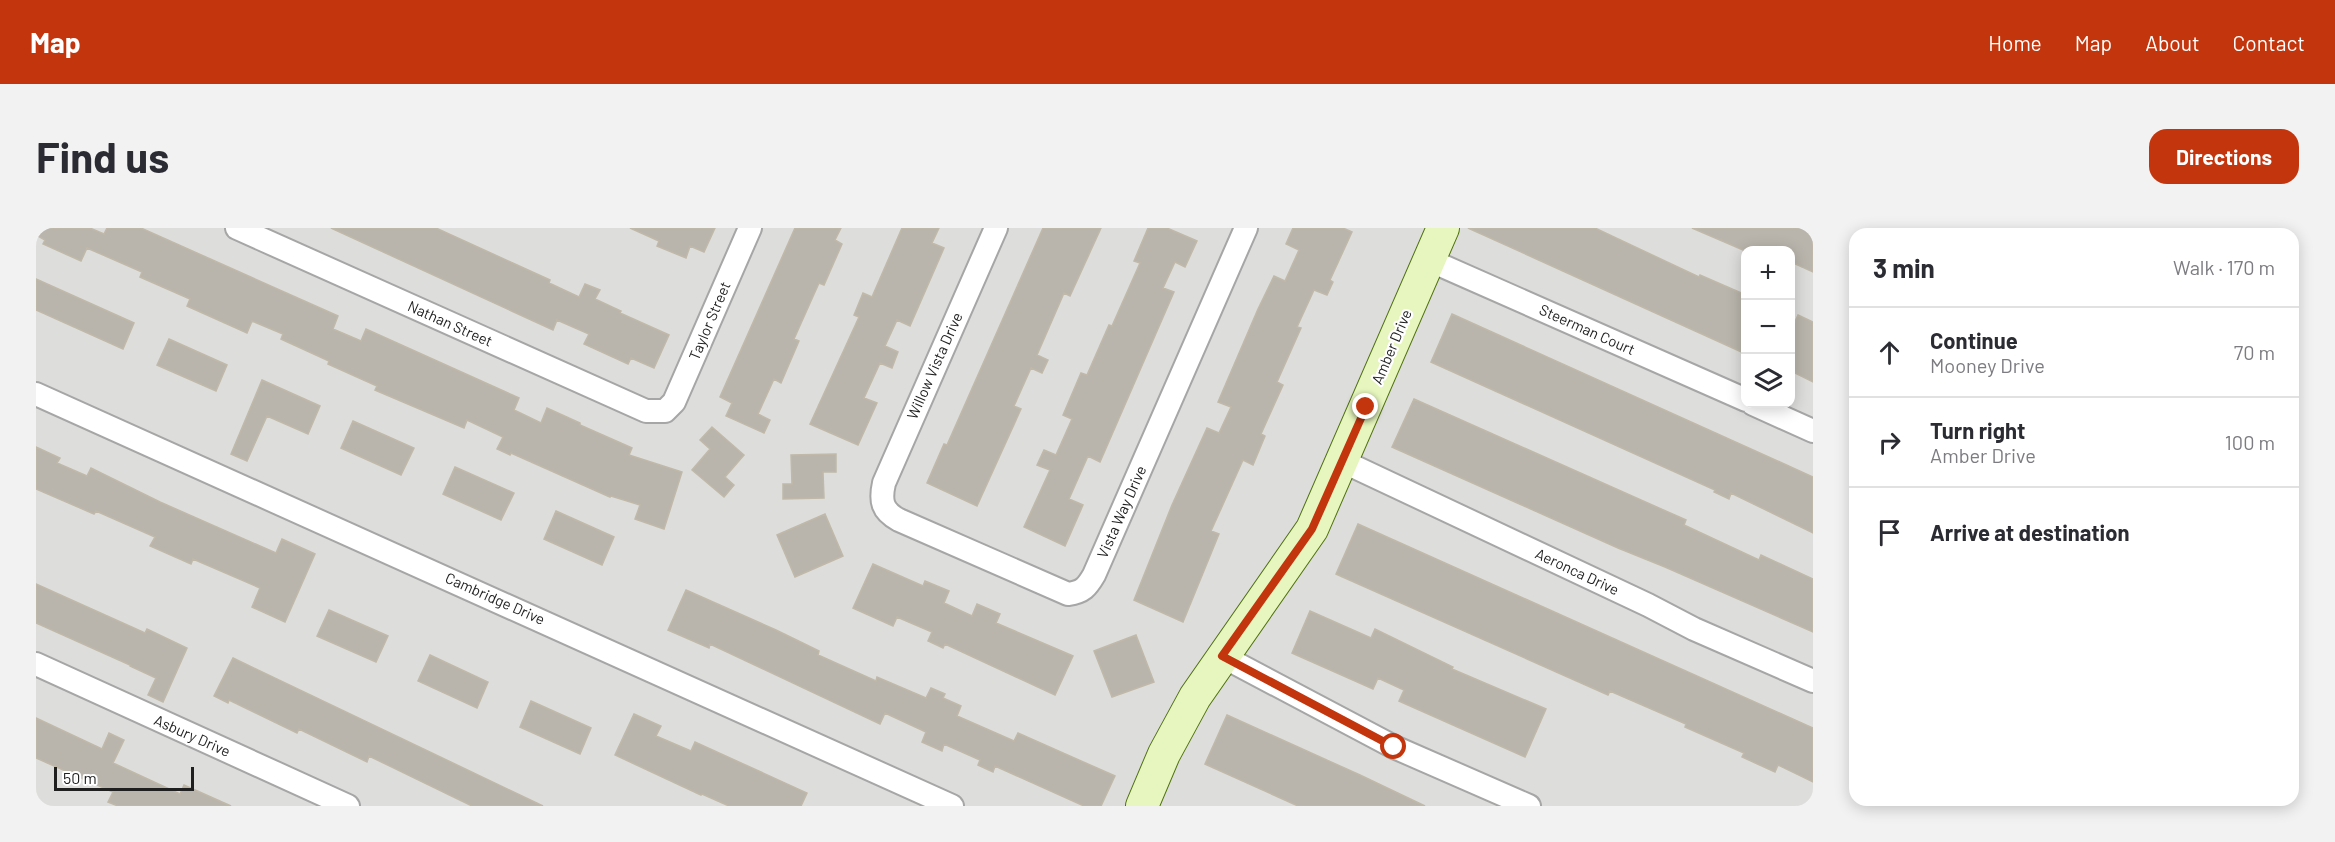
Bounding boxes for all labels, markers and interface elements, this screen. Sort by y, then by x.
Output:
text: Map [30,25,81,59]
text: Home [1988,30,2042,55]
text: Map [2075,30,2112,55]
text: About [2145,30,2200,55]
text: Contact [2233,30,2305,55]
button: Directions [2149,129,2299,184]
text: Find us [36,131,169,181]
map controls [1741,246,1795,408]
button: + [1741,246,1795,300]
text: 3 min [1873,252,1935,283]
text: Walk · 170 m [2173,255,2275,279]
street label: Taylor Street [684,278,734,363]
street label: Nathan Street [405,296,496,350]
street label: Steerman Court [1537,300,1638,358]
button: − [1741,300,1795,354]
street label: Amber Drive [1367,307,1415,387]
street label: Willow Vista Drive [902,309,966,422]
text: Continue [1930,327,2018,353]
icon: ahead [1873,336,1906,369]
text: 70 m [2234,340,2275,364]
text: Mooney Drive [1930,353,2045,377]
button: layers [1741,354,1795,408]
route end [1352,393,1378,419]
text: Turn right [1930,417,2025,443]
icon: right [1873,426,1906,459]
text: 100 m [2225,430,2275,454]
text: Amber Drive [1930,443,2036,467]
street label: Vista Way Drive [1093,463,1150,561]
icon: arrive [1873,516,1906,549]
text: Arrive at destination [1930,519,2129,545]
street label: Aeronca Drive [1533,544,1622,598]
street label: Cambridge Drive [443,568,548,628]
street label: Asbury Drive [151,710,233,760]
route start [1380,733,1406,759]
scale bar [54,764,194,792]
text: 50 m [63,768,97,787]

